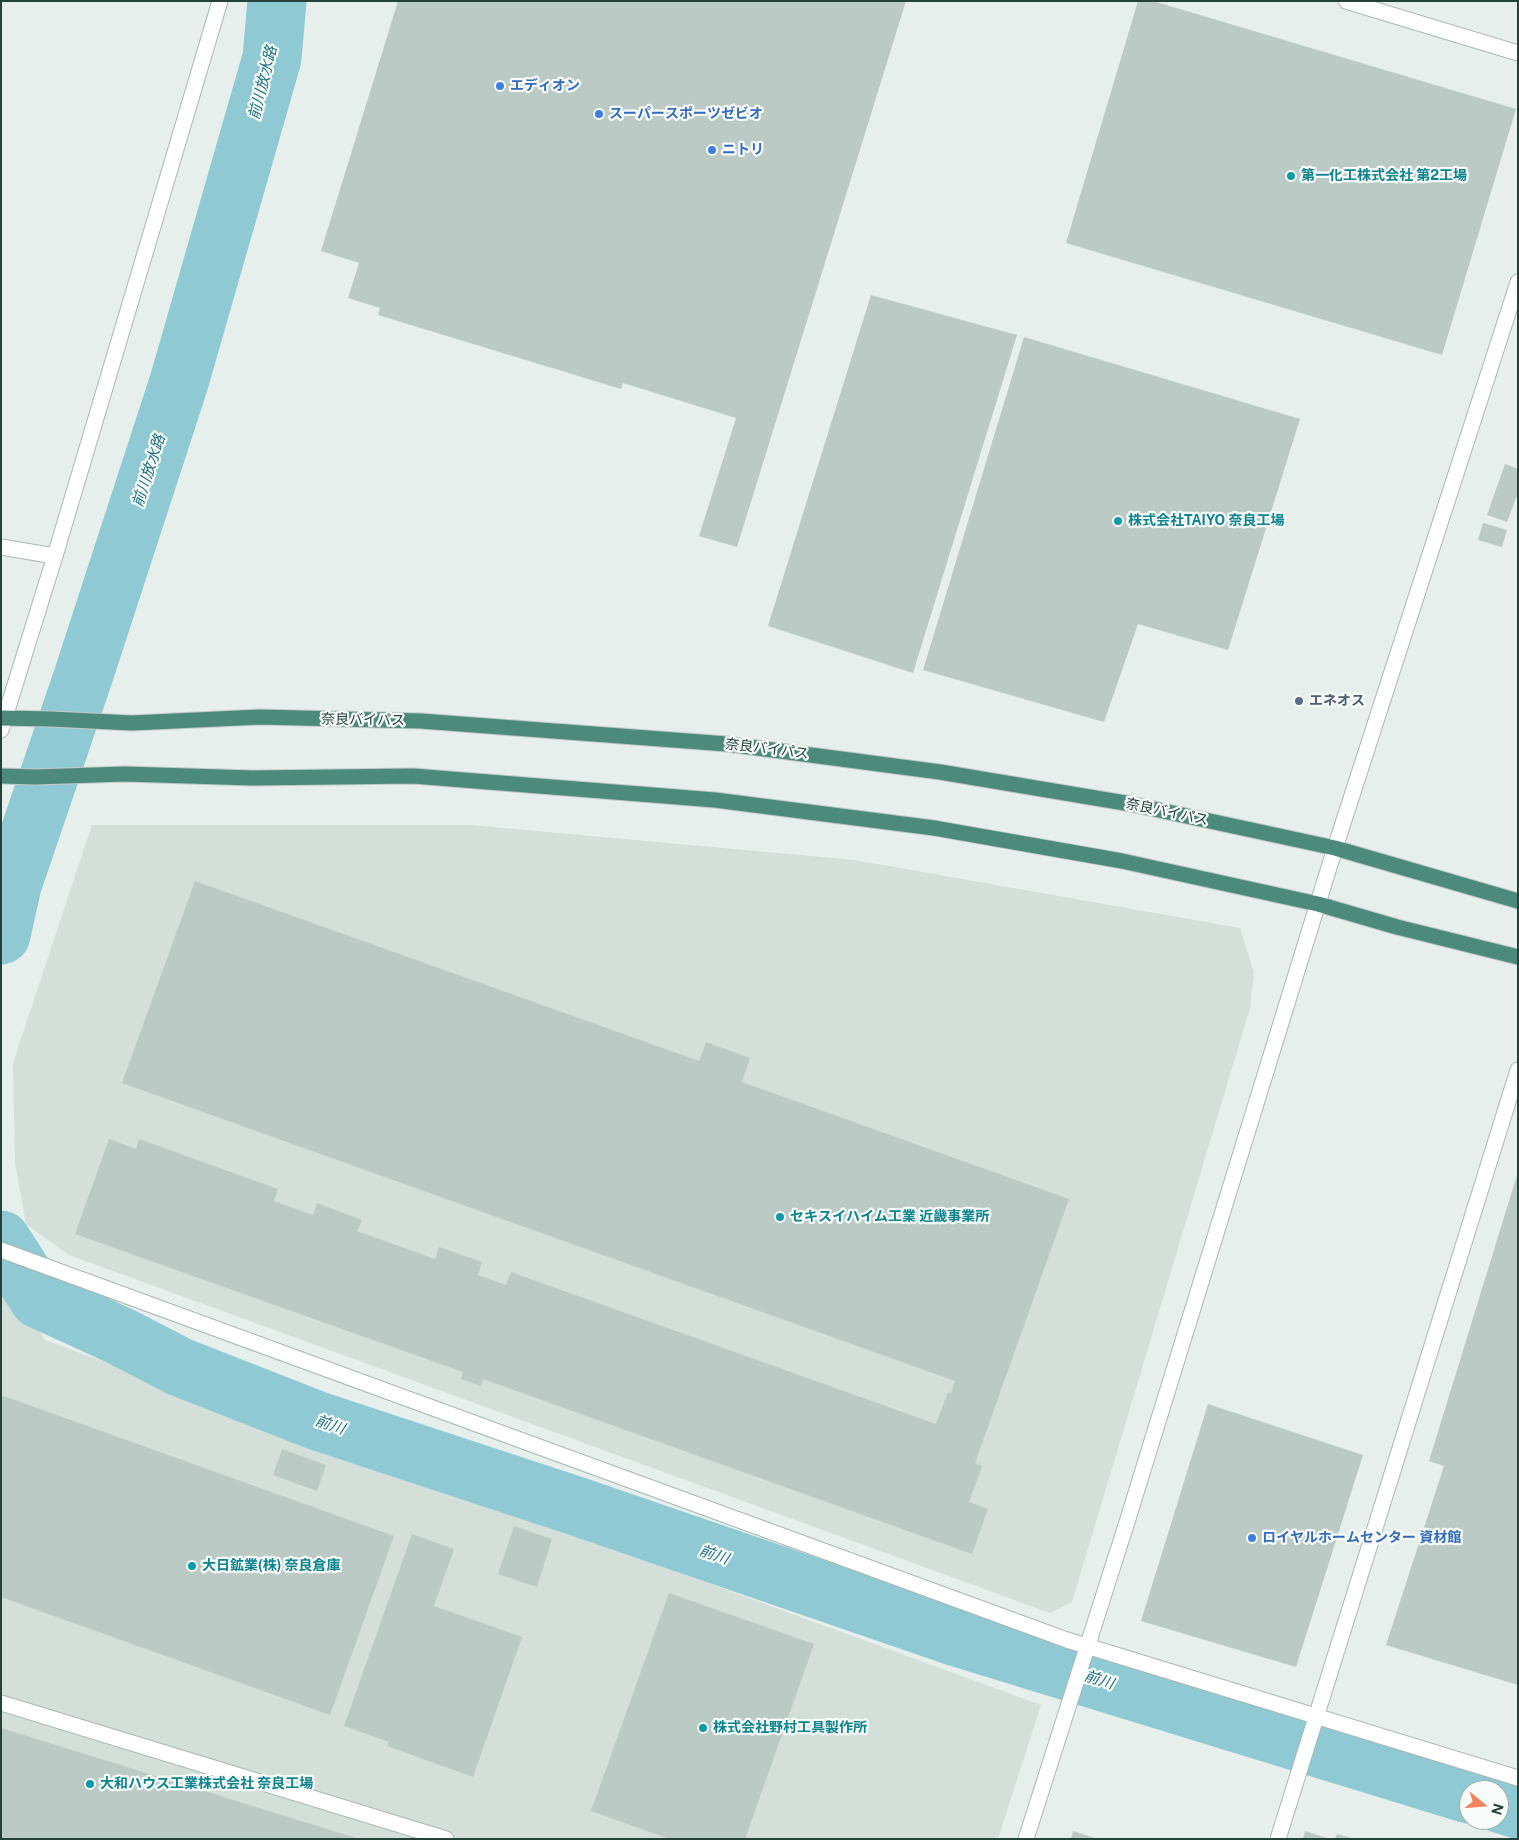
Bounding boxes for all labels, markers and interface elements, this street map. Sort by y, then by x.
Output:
water label: 前川放水路 [245,44,281,122]
place label: エディオン [510,78,580,94]
marker: エディオン [494,80,506,92]
place label: スーパースポーツゼビオ [609,106,763,122]
marker: スーパースポーツゼビオ [593,108,605,120]
place label: ニトリ [722,142,764,158]
marker: ニトリ [706,144,718,156]
place label: 第一化工株式会社 第2工場 [1301,168,1467,184]
marker: 第一化工株式会社 第2工場 [1285,170,1297,182]
water label: 前川放水路 [129,433,169,509]
place label: 株式会社TAIYO 奈良工場 [1128,513,1284,529]
marker: 株式会社TAIYO 奈良工場 [1112,515,1124,527]
place label: エネオス [1309,693,1365,709]
marker: エネオス [1293,695,1305,707]
street label: 奈良バイパス [321,711,405,729]
street label: 奈良バイパス [724,736,810,762]
street label: 奈良バイパス [1124,795,1210,829]
place label: セキスイハイム工業 近畿事業所 [790,1209,989,1225]
marker: セキスイハイム工業 近畿事業所 [774,1211,786,1223]
water label: 前川 [313,1412,347,1438]
place label: ロイヤルホームセンター 資材館 [1262,1530,1461,1546]
marker: ロイヤルホームセンター 資材館 [1246,1532,1258,1544]
water label: 前川 [697,1542,731,1568]
place label: 大日鉱業(株) 奈良倉庫 [202,1558,341,1574]
marker: 大日鉱業(株) 奈良倉庫 [186,1560,198,1572]
water label: 前川 [1082,1667,1116,1693]
place label: 株式会社野村工具製作所 [713,1720,867,1736]
marker: 株式会社野村工具製作所 [697,1722,709,1734]
place label: 大和ハウス工業株式会社 奈良工場 [100,1776,313,1792]
marker: 大和ハウス工業株式会社 奈良工場 [84,1778,96,1790]
north arrow [1459,1780,1509,1830]
text: N [1488,1802,1507,1817]

